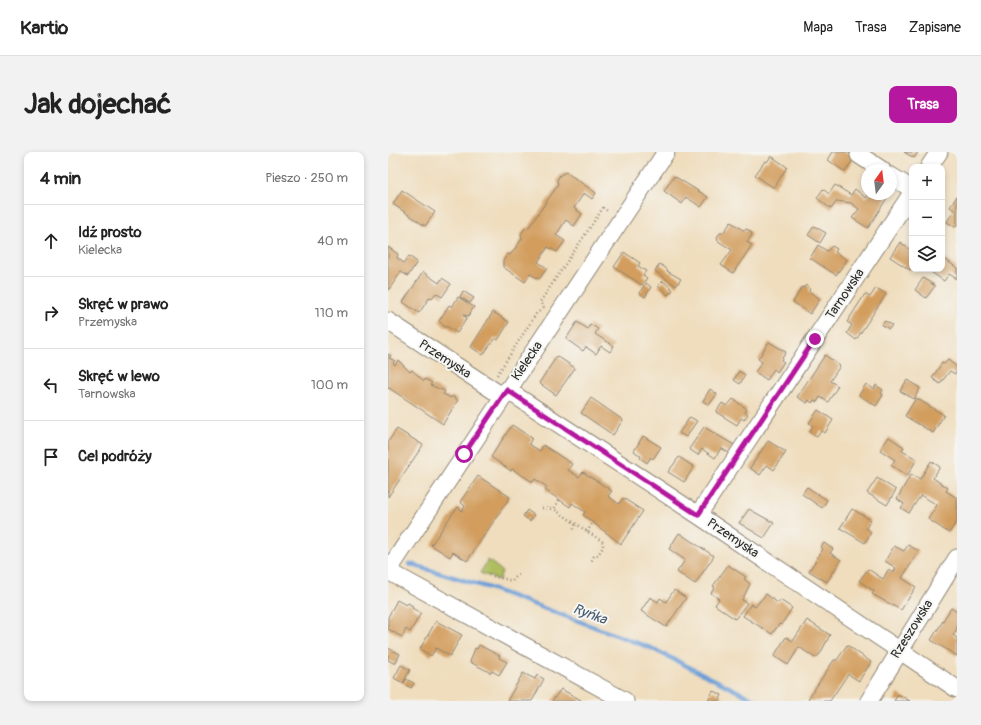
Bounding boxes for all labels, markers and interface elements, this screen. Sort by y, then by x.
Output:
text: Kartio [20,16,68,40]
text: Mapa [803,19,833,36]
text: Trasa [855,19,887,36]
text: Zapisane [909,19,961,36]
button: Trasa [889,86,957,123]
text: Jak dojechać [24,87,172,122]
north arrow [861,164,897,200]
map controls [909,164,945,272]
button: + [909,164,945,200]
text: 4 min [40,168,81,189]
text: Pieszo · 250 m [265,170,348,186]
button: − [909,200,945,236]
text: Idź prosto [78,223,142,242]
icon: ahead [40,230,62,252]
text: 40 m [317,233,348,249]
button: layers [909,236,945,272]
text: Kielecka [78,242,122,258]
street label: Tarnowska [822,266,868,322]
text: Skręć w prawo [78,295,168,314]
icon: right [40,302,62,324]
text: 110 m [315,305,348,321]
text: Przemyska [78,314,137,330]
route end [806,330,824,348]
street label: Przemyska [416,336,474,382]
street label: Kielecka [508,338,546,384]
text: Skręć w lewo [78,367,160,386]
icon: left [40,374,62,396]
text: 100 m [311,377,348,393]
text: Tarnowska [78,386,136,402]
route start [455,445,473,463]
icon: arrive [40,446,62,468]
text: Cel podróży [78,447,152,466]
street label: Przemyska [704,515,762,561]
street label: Rzeszowska [888,597,936,661]
water label: Ryńka [571,600,611,628]

